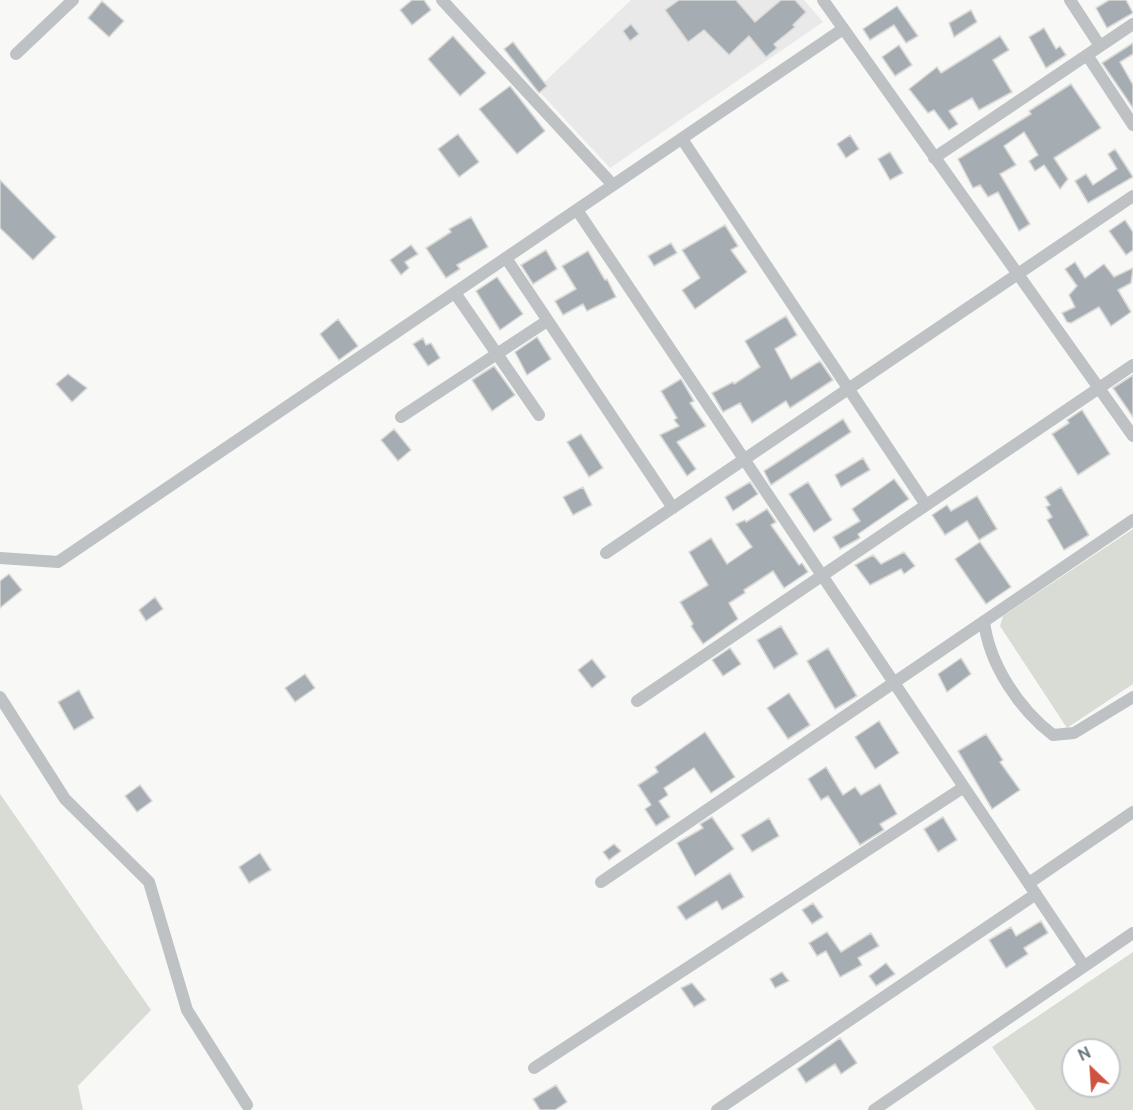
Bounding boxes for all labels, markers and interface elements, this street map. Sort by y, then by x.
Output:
north arrow [1061,1038,1121,1098]
text: N [1075,1043,1093,1064]

